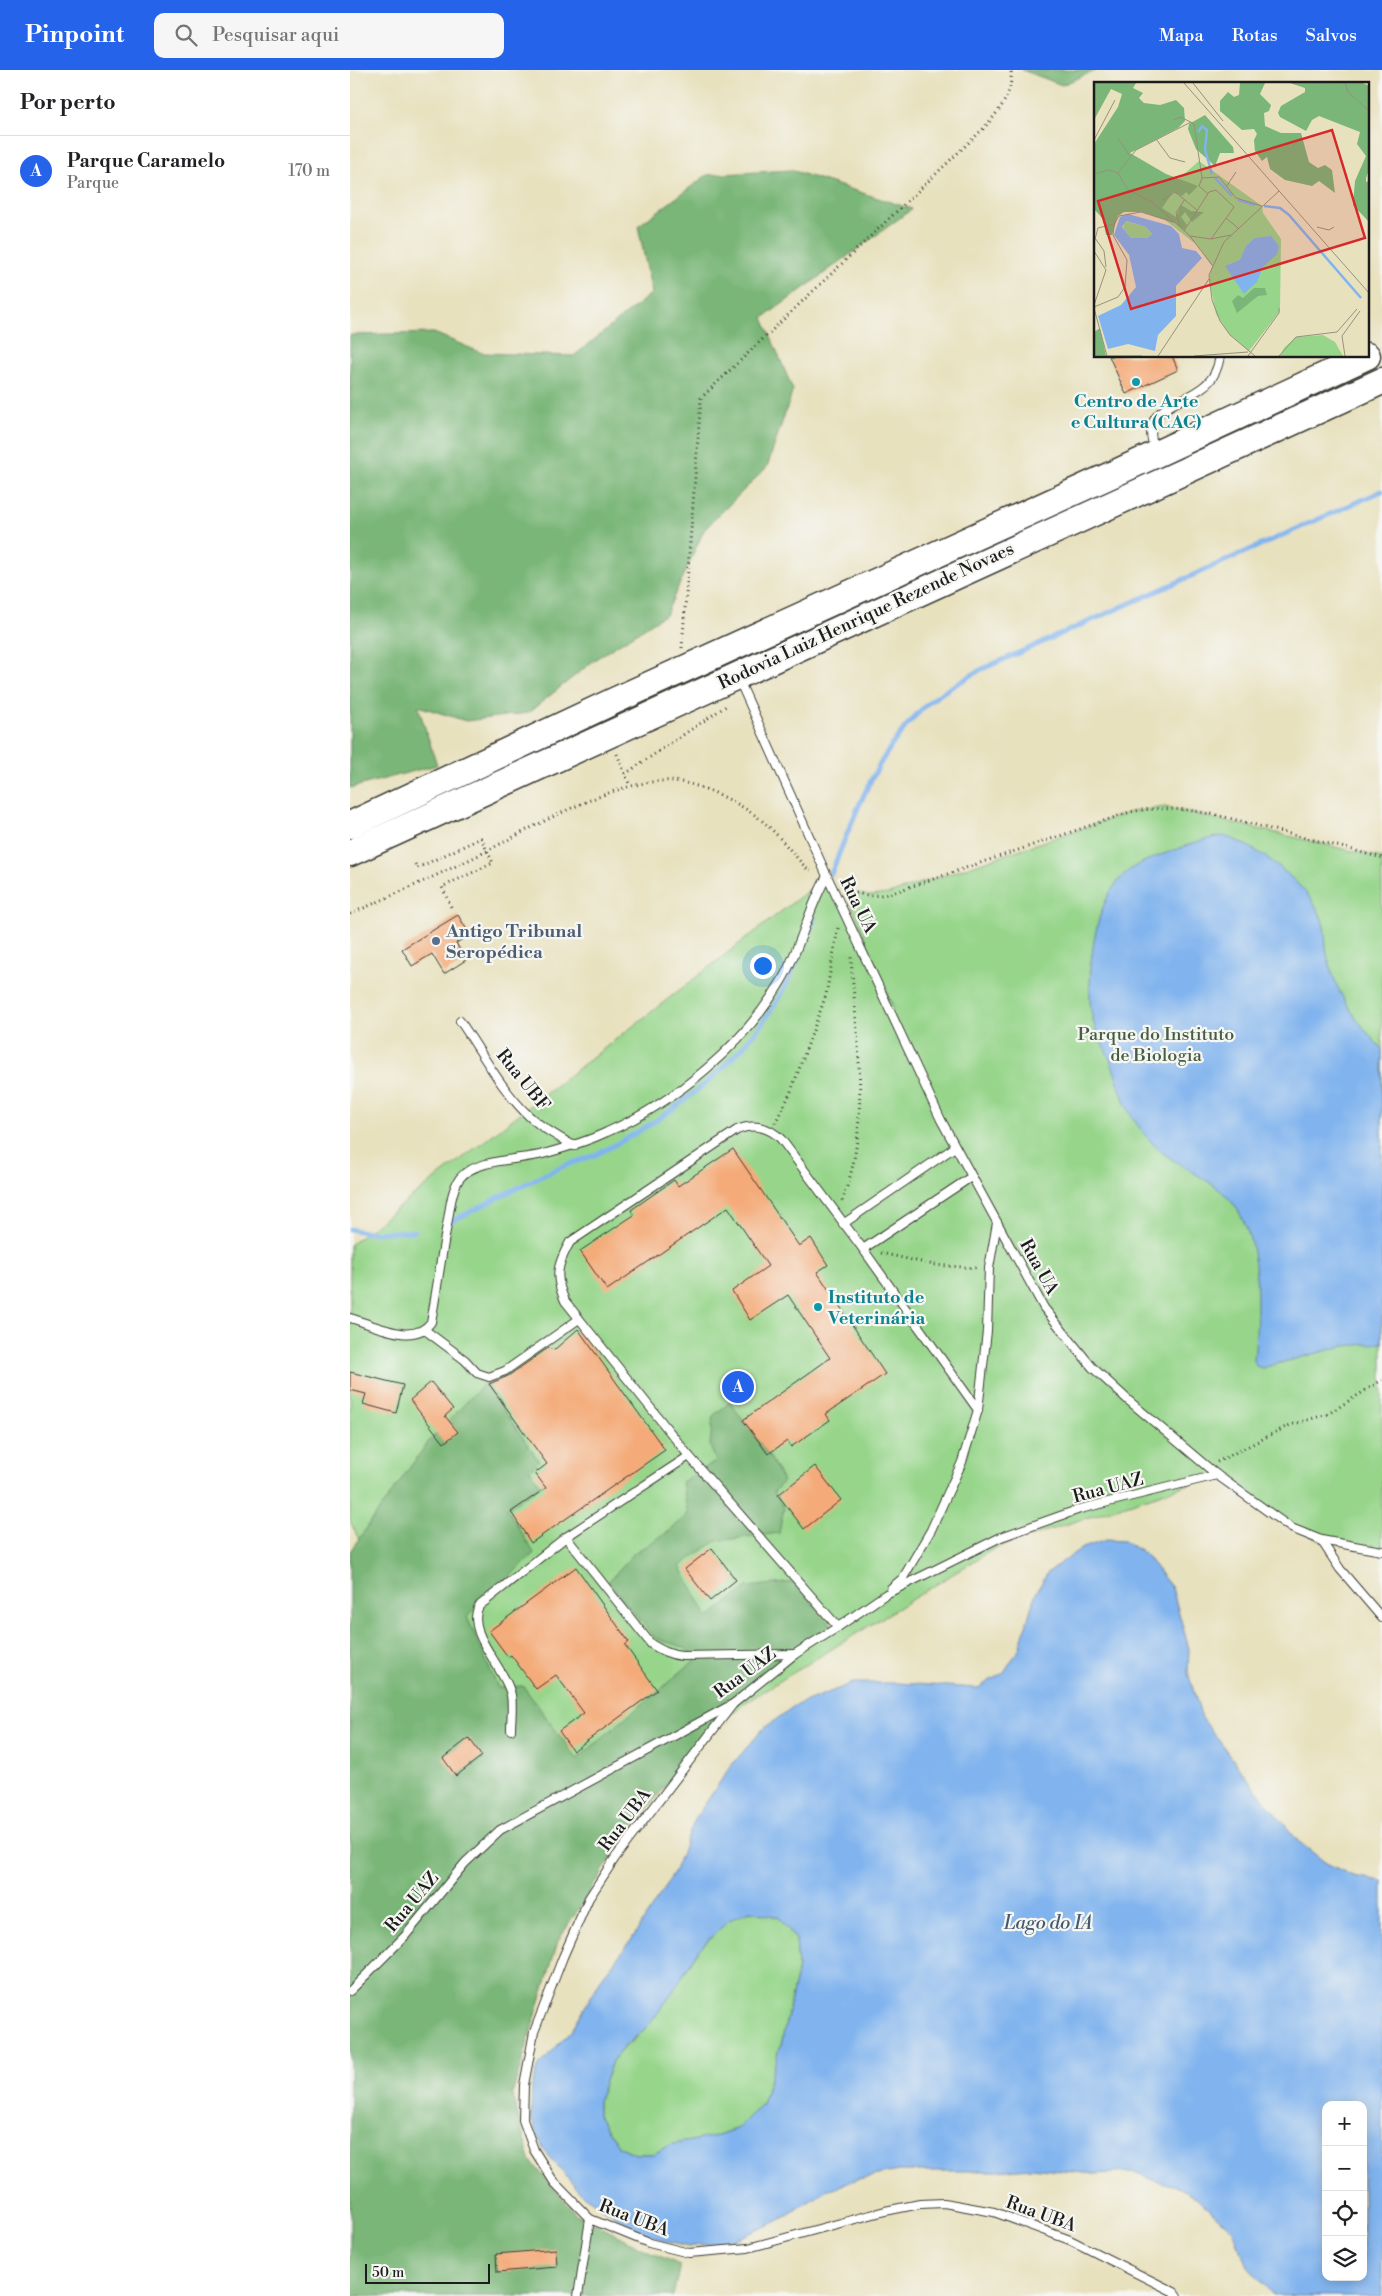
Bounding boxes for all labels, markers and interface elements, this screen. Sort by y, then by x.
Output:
search box [154,13,504,58]
text: Pinpoint [25,20,124,50]
icon: search [172,21,200,49]
text: Pesquisar aqui [212,23,339,47]
text: Mapa [1159,24,1204,47]
text: Rotas [1232,24,1278,47]
text: Salvos [1306,24,1357,47]
inset map [1094,82,1369,358]
text: Por perto [20,90,116,116]
text: Parque Caramelo [67,149,225,173]
text: A [30,161,42,181]
text: 170 m [288,161,330,181]
text: Parque [67,173,119,193]
marker: Centro de Arte e Cultura (CAC) [1130,376,1142,388]
place label: Centro de Arte e Cultura (CAC) [1071,390,1202,434]
street label: Rodovia Luiz Henrique Rezende Novaes [714,537,1018,695]
street label: Rua UA [834,873,882,938]
place label: Antigo Tribunal Seropédica [445,920,582,964]
marker: Antigo Tribunal Seropédica [430,935,442,947]
your location [750,953,776,979]
park label: Parque do Instituto de Biologia [1078,1023,1234,1067]
street label: Rua UBF [491,1044,555,1116]
street label: Rua UA [1014,1235,1064,1300]
place label: Instituto de Veterinária [827,1286,925,1330]
marker: Instituto de Veterinária [812,1301,824,1313]
pin: A [722,1368,754,1406]
street label: Rua UAZ [1070,1468,1146,1508]
street label: Rua UAZ [709,1642,781,1704]
street label: Rua UBA [594,1783,657,1856]
street label: Rua UAZ [380,1867,444,1937]
water label: Lago do IA [1003,1911,1092,1935]
map controls [1322,2101,1367,2281]
button: + [1322,2101,1367,2146]
button: − [1322,2146,1367,2191]
street label: Rua UBA [1003,2191,1080,2238]
button: locate [1322,2191,1367,2236]
street label: Rua UBA [596,2194,673,2242]
button: layers [1322,2236,1367,2281]
scale bar [365,2261,490,2284]
text: 50 m [372,2264,404,2282]

